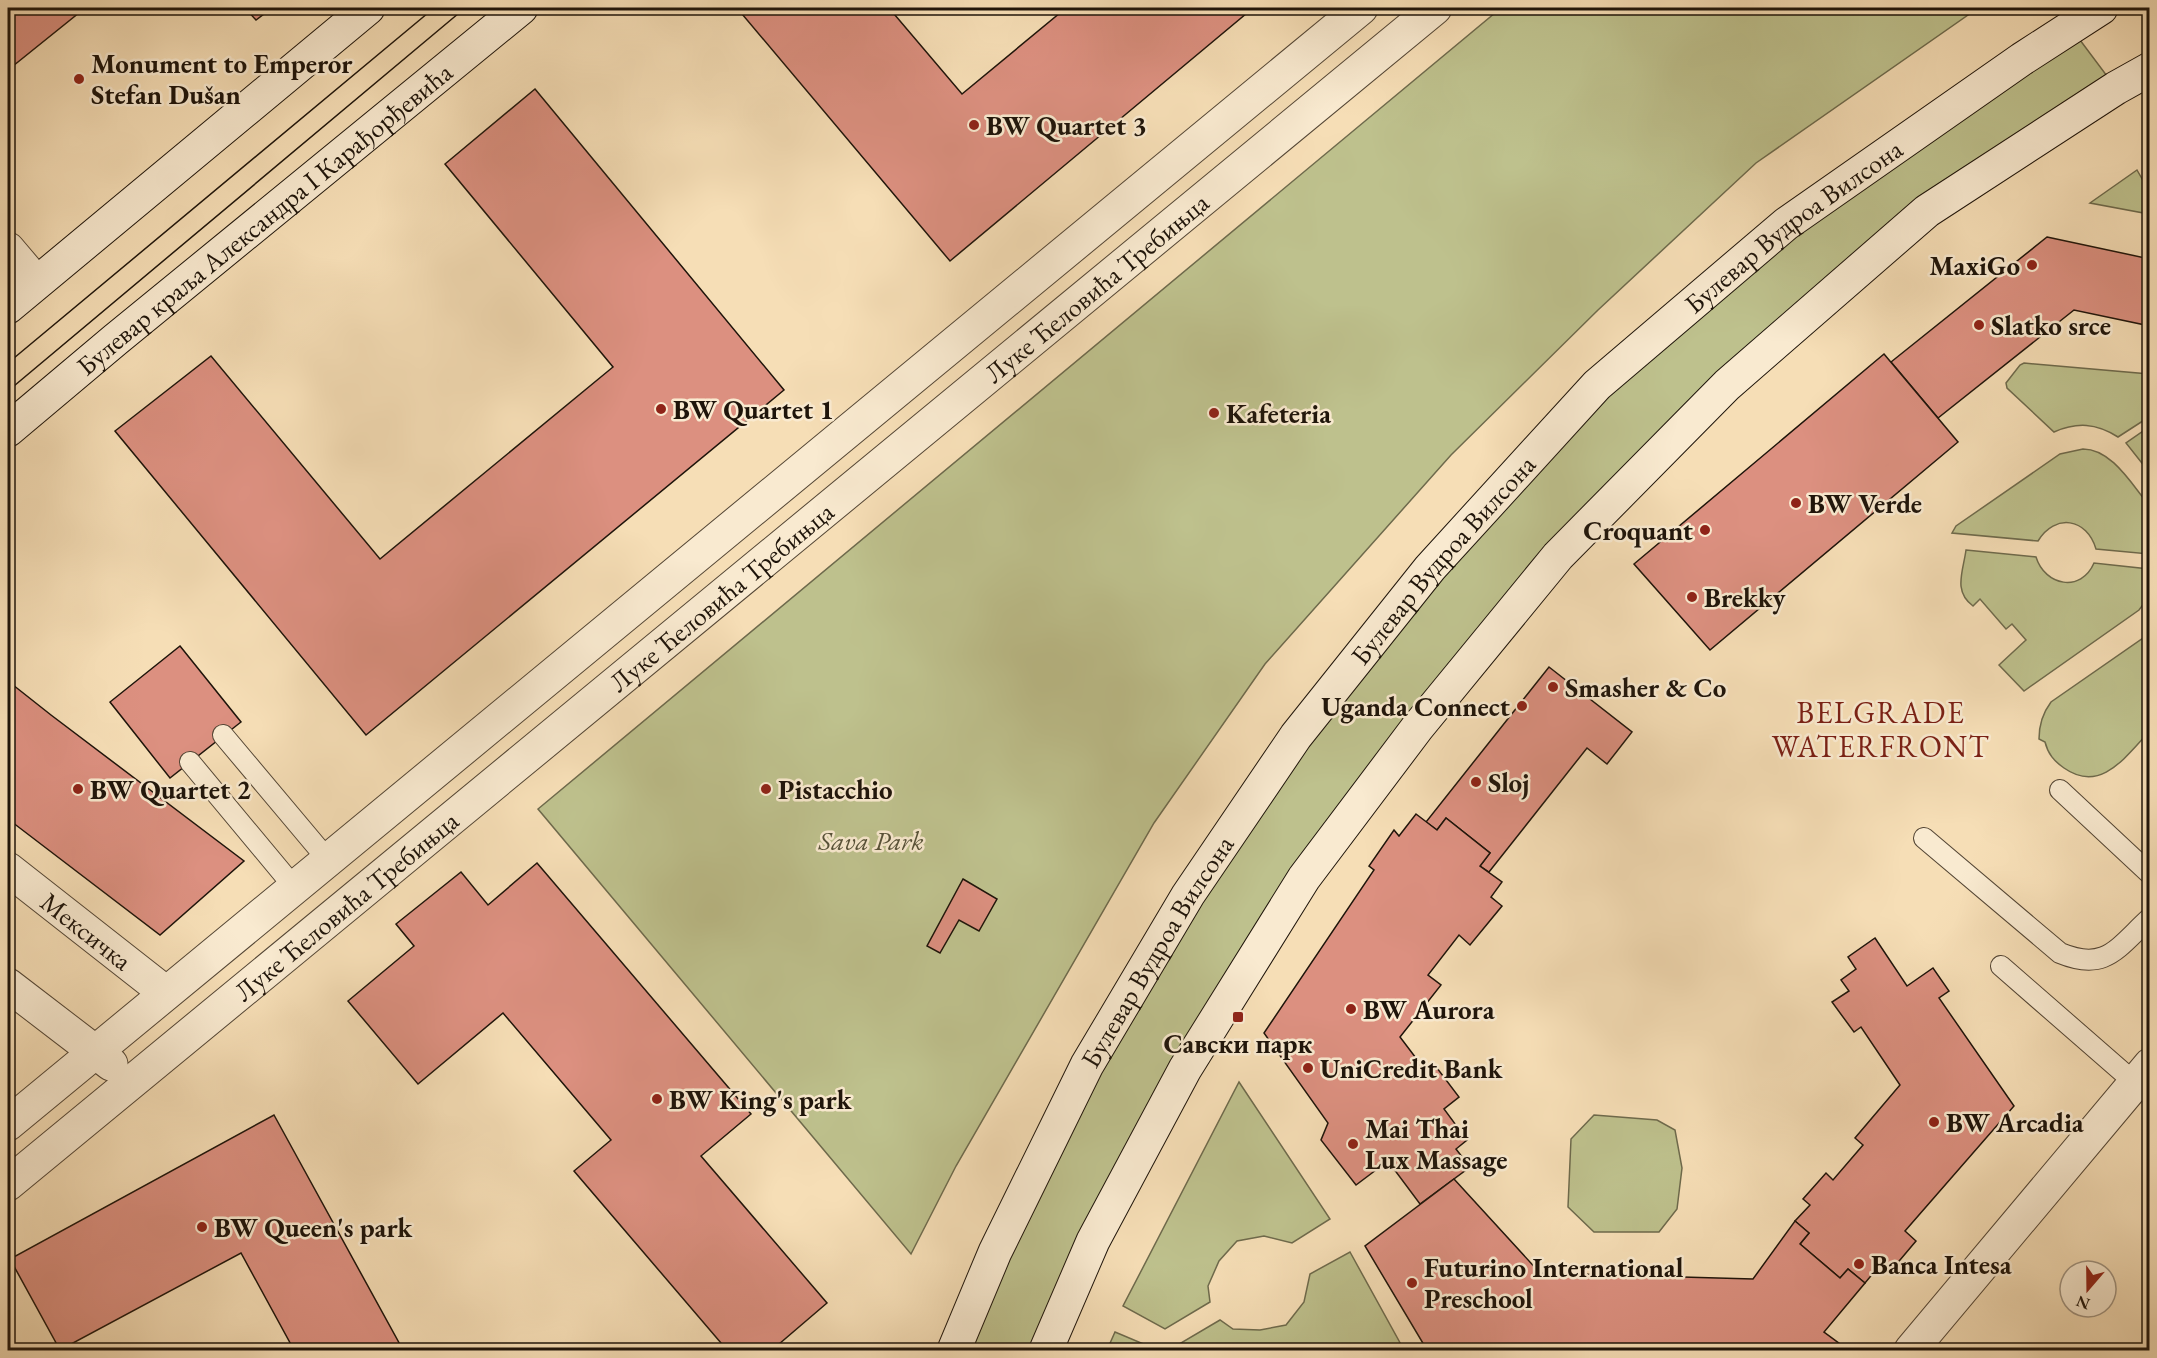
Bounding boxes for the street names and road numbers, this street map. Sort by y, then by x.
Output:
street label: Булевар краља Александра I Карађорђевића [69,54,459,383]
street label: Булевар Вудроа Вилсона [1677,131,1909,321]
street label: Луке Ћеловића Требињца [977,184,1216,390]
street label: Булевар Вудроа Вилсона [1342,447,1543,672]
street label: Луке Ћеловића Требињца [602,493,841,699]
street label: Луке Ћеловића Требињца [227,803,466,1008]
street label: Булевар Вудроа Вилсона [1072,828,1241,1074]
street label: Мексичка [34,884,140,978]

